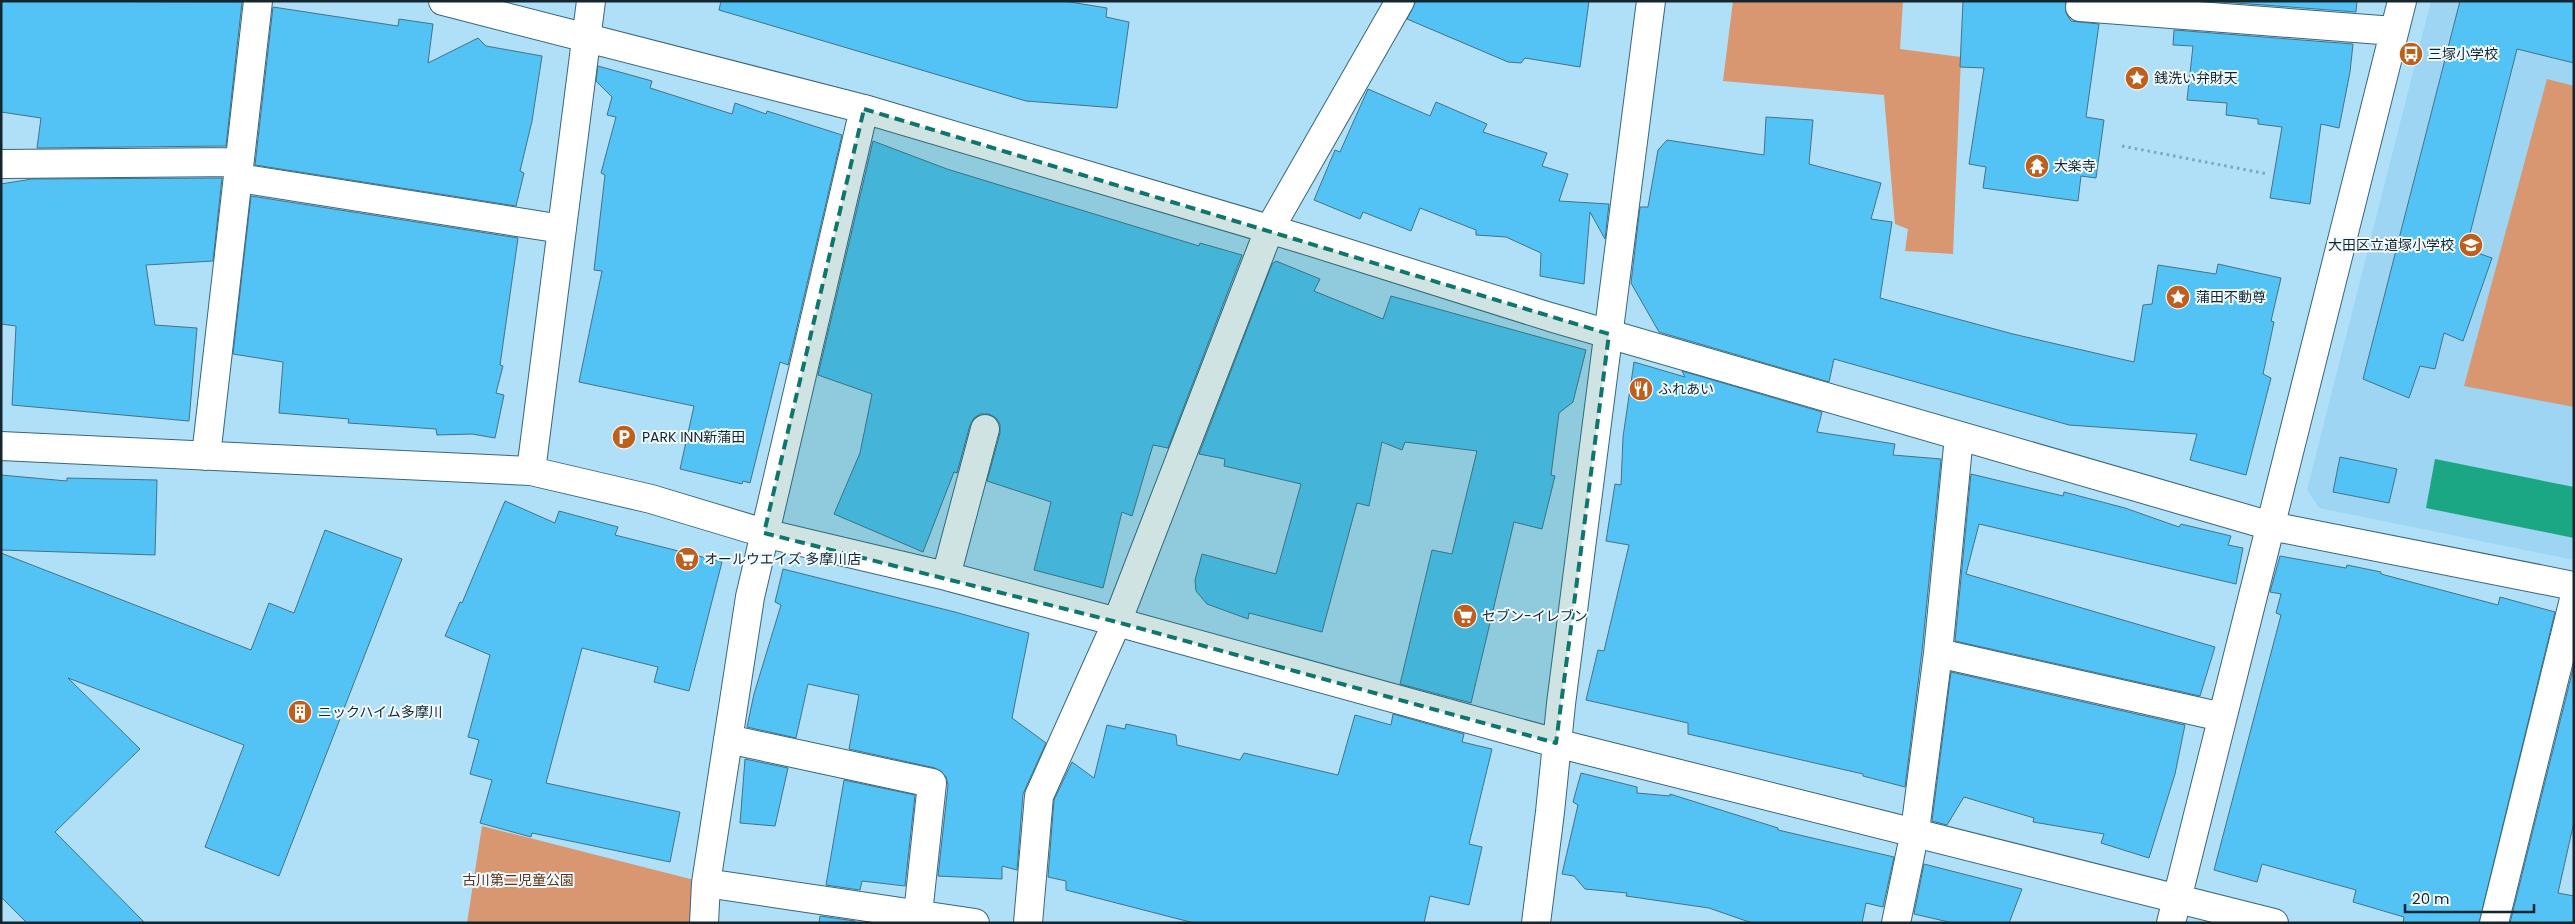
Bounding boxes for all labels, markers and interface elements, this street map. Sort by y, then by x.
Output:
bus stop icon: 三塚小学校 [2398,41,2424,67]
place label: 三塚小学校 [2428,44,2498,64]
place icon: 銭洗い弁財天 [2124,65,2150,91]
place label: 銭洗い弁財天 [2154,68,2238,88]
temple icon: 大楽寺 [2024,153,2050,179]
place label: 大楽寺 [2054,156,2096,176]
school or university icon: 大田区立道塚小学校 [2458,232,2484,258]
place label: 大田区立道塚小学校 [2328,235,2454,255]
place icon: 蒲田不動尊 [2165,284,2191,310]
place label: 蒲田不動尊 [2196,287,2266,307]
restaurant icon: ふれあい [1628,376,1654,402]
place label: ふれあい [1658,379,1714,399]
parking icon: PARK INN新蒲田 [611,424,637,450]
place label: PARK INN新蒲田 [642,427,745,447]
supermarket icon: オールウエイズ 多摩川店 [674,546,700,572]
place label: オールウエイズ 多摩川店 [704,549,861,569]
supermarket icon: セブン-イレブン [1452,603,1478,629]
place label: セブン-イレブン [1482,606,1588,626]
building icon: ニックハイム多摩川 [287,699,313,725]
place label: ニックハイム多摩川 [318,702,443,722]
park label: 古川第二児童公園 [462,870,574,890]
scale bar [2405,882,2534,914]
text: 20 m [2412,888,2450,909]

